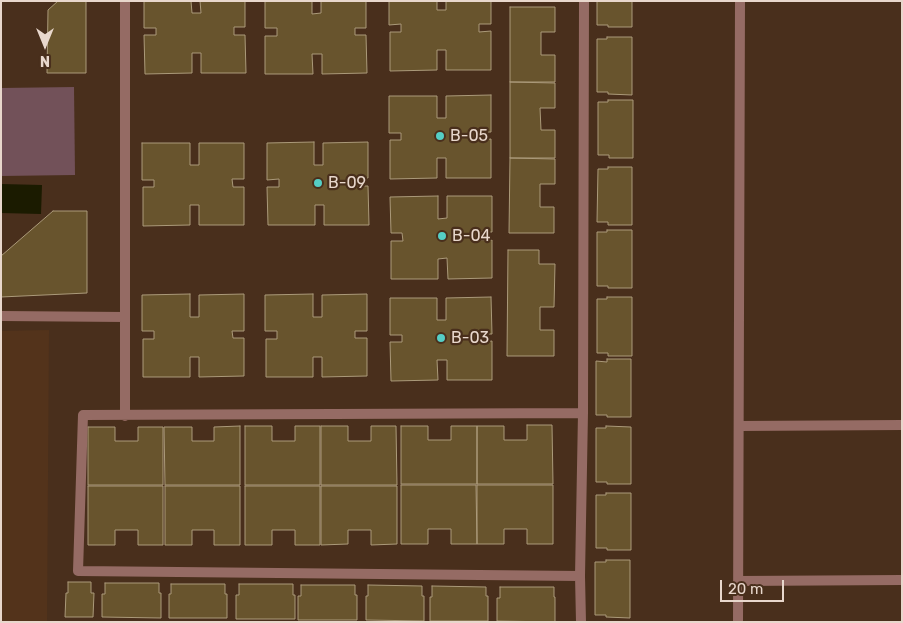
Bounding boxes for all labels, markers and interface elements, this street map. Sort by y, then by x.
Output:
north arrow [20,20,70,70]
text: N [40,52,50,69]
place label: B-05 [450,126,488,146]
marker: B-05 [434,130,446,142]
place label: B-09 [328,173,366,193]
marker: B-09 [312,177,324,189]
place label: B-04 [452,226,491,246]
marker: B-04 [436,230,448,242]
place label: B-03 [451,328,489,348]
marker: B-03 [435,332,447,344]
scale bar [723,570,787,602]
text: 20 m [728,580,763,598]

